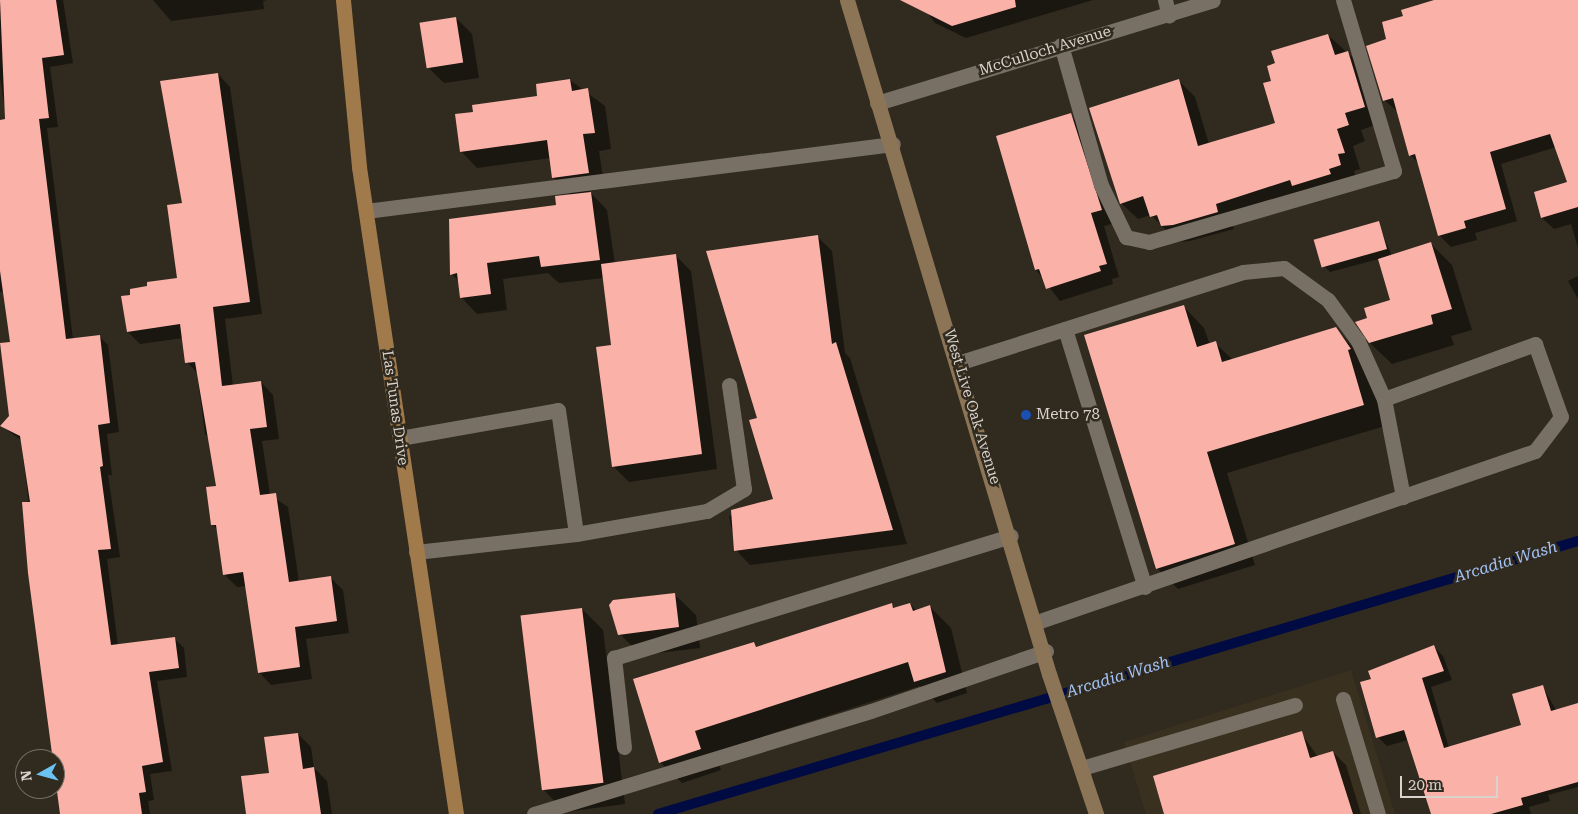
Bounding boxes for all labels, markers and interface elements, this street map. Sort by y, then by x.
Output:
street label: McCulloch Avenue [977,22,1113,80]
street label: West Live Oak Avenue [940,327,1004,487]
street label: Las Tunas Drive [378,350,412,466]
place label: Metro 78 [1036,406,1100,424]
marker: Metro 78 [1020,409,1032,421]
water label: Arcadia Wash [1452,537,1560,587]
water label: Arcadia Wash [1064,652,1172,702]
north arrow [15,749,65,799]
scale bar [1403,766,1500,798]
text: N [18,769,35,782]
text: 20 m [1408,776,1442,794]

